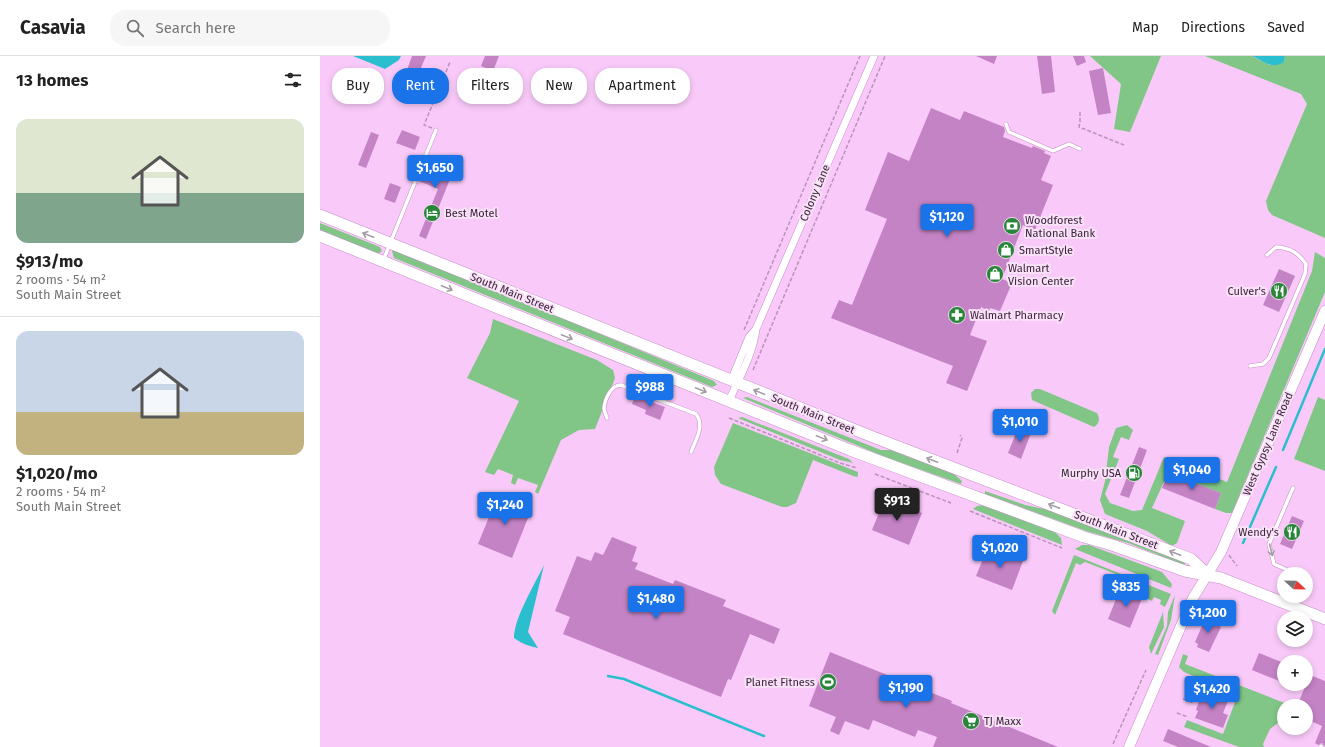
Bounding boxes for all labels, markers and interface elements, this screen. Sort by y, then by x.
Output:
search box [110,10,390,46]
text: Casavia [20,16,86,39]
icon: search [124,17,146,39]
text: Search here [156,19,236,37]
text: Map [1132,19,1159,36]
text: Directions [1181,19,1245,36]
text: Saved [1267,19,1305,36]
chip: Buy [332,68,384,104]
chip: Rent [392,68,449,104]
chip: Filters [457,68,523,104]
chip: New [531,68,587,104]
chip: Apartment [595,68,690,104]
icon: filters [282,69,304,91]
text: 13 homes [16,70,88,91]
icon: home [124,145,196,217]
pin: $1,650 [402,155,468,189]
text: $1,650 [416,160,454,175]
street label: Colony Lane [797,163,833,223]
hotel icon: Best Motel [422,203,442,223]
pin: $1,120 [914,204,980,238]
place label: Best Motel [445,207,498,220]
text: $1,120 [930,209,964,224]
place label: Woodforest National Bank [1025,214,1096,240]
bank icon: Woodforest National Bank [1002,216,1022,236]
one-way arrow [363,230,375,238]
shop icon: SmartStyle [996,240,1016,260]
place label: SmartStyle [1019,244,1073,257]
text: $913/mo [16,251,83,272]
place label: Walmart Vision Center [1008,262,1074,288]
shop icon: Walmart Vision Center [985,264,1005,284]
street label: South Main Street [468,270,556,316]
text: 2 rooms · 54 m² [16,272,106,287]
restaurant icon: Culver's [1269,281,1289,301]
one-way arrow [440,285,452,292]
place label: Culver's [1227,285,1266,298]
text: South Main Street [16,287,121,302]
pharmacy icon: Walmart Pharmacy [947,305,967,325]
place label: Walmart Pharmacy [970,309,1064,322]
one-way arrow [561,333,573,341]
icon: home [124,357,196,429]
pin: $988 [626,374,674,408]
text: $988 [635,379,665,394]
one-way arrow [695,387,707,394]
one-way arrow [753,388,765,395]
street label: West Gypsy Lane Road [1240,390,1296,498]
street label: South Main Street [769,391,857,437]
pin: $1,010 [987,409,1053,443]
text: $1,010 [1002,414,1038,429]
one-way arrow [815,435,827,443]
one-way arrow [926,456,938,464]
pin: $1,040 [1159,457,1225,491]
text: $1,040 [1173,462,1211,477]
text: $1,020/mo [16,463,98,484]
fuel station icon: Murphy USA [1124,463,1144,483]
place label: Murphy USA [1061,467,1122,480]
text: 2 rooms · 54 m² [16,484,106,499]
pin: $913 [873,488,921,522]
pin: $1,240 [472,492,538,526]
text: $913 [884,493,910,508]
text: $1,240 [486,497,524,512]
text: South Main Street [16,499,121,514]
one-way arrow [1047,502,1060,509]
street label: South Main Street [1072,508,1160,552]
restaurant icon: Wendy's [1282,522,1302,542]
place label: Wendy's [1238,526,1279,539]
pin: $1,020 [967,535,1033,569]
text: $1,020 [981,540,1019,555]
one-way arrow [1267,543,1275,556]
one-way arrow [1169,549,1181,557]
north arrow [1277,567,1313,603]
map controls [1277,567,1313,735]
pin: $835 [1102,574,1150,608]
text: $835 [1112,579,1140,594]
pin: $1,480 [623,586,689,620]
text: $1,480 [637,591,675,606]
pin: $1,200 [1175,600,1241,634]
text: $1,200 [1189,605,1227,620]
button: layers [1277,611,1313,647]
button: + [1277,655,1313,691]
sports icon: Planet Fitness [818,672,838,692]
pin: $1,190 [873,675,939,709]
place label: Planet Fitness [746,676,815,689]
pin: $1,420 [1179,676,1245,710]
text: $1,190 [888,680,924,695]
text: $1,420 [1194,681,1230,696]
button: − [1277,699,1313,735]
supermarket icon: TJ Maxx [961,711,981,731]
place label: TJ Maxx [984,715,1022,728]

